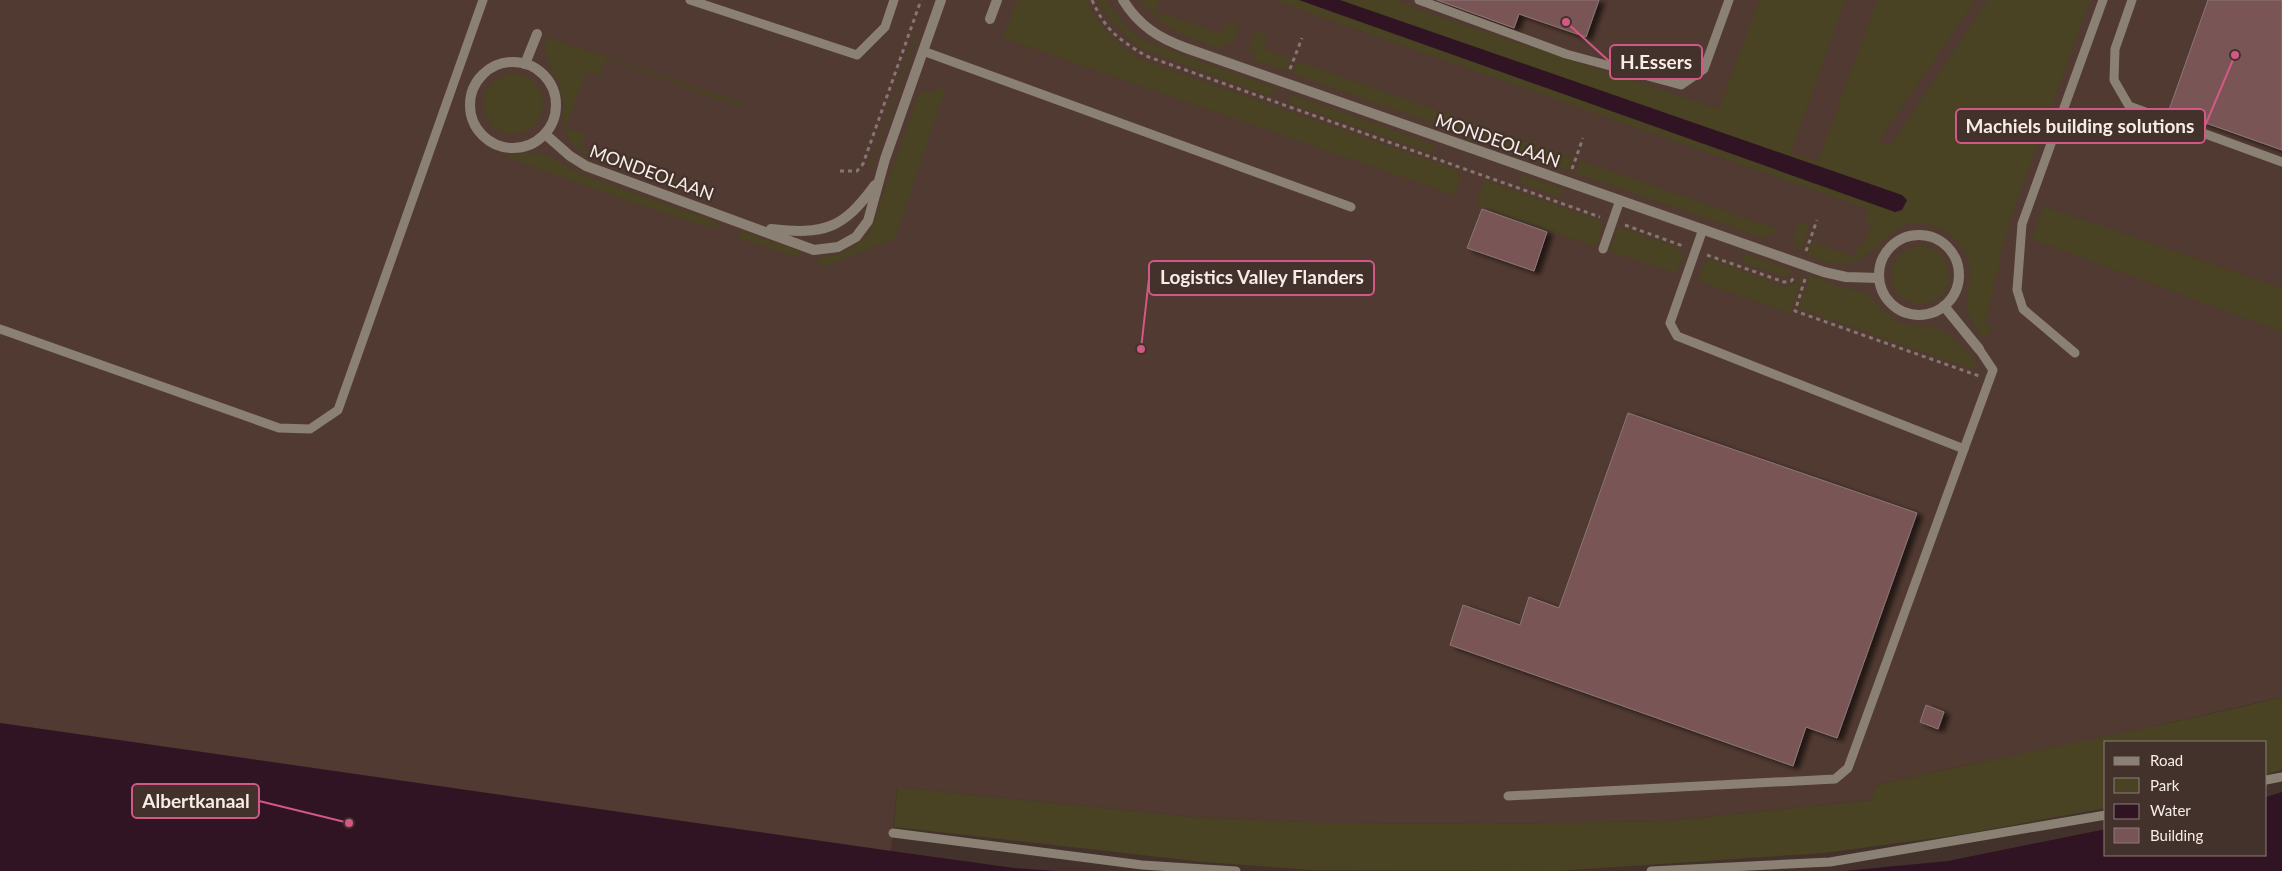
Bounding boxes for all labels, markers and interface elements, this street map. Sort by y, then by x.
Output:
callout: H.Essers [1610,45,1702,79]
text: H.Essers [1620,50,1692,73]
street label: MONDEOLAAN [1433,108,1563,172]
callout: Machiels building solutions [1956,109,2205,143]
text: Machiels building solutions [1966,114,2194,137]
street label: MONDEOLAAN [587,139,717,205]
callout: Logistics Valley Flanders [1149,261,1374,295]
text: Logistics Valley Flanders [1160,265,1364,288]
legend [2104,741,2267,856]
text: Road [2150,751,2183,769]
text: Park [2150,776,2180,794]
callout: Albertkanaal [132,784,259,818]
text: Albertkanaal [141,789,250,812]
text: Water [2150,801,2191,819]
text: Building [2150,826,2203,844]

